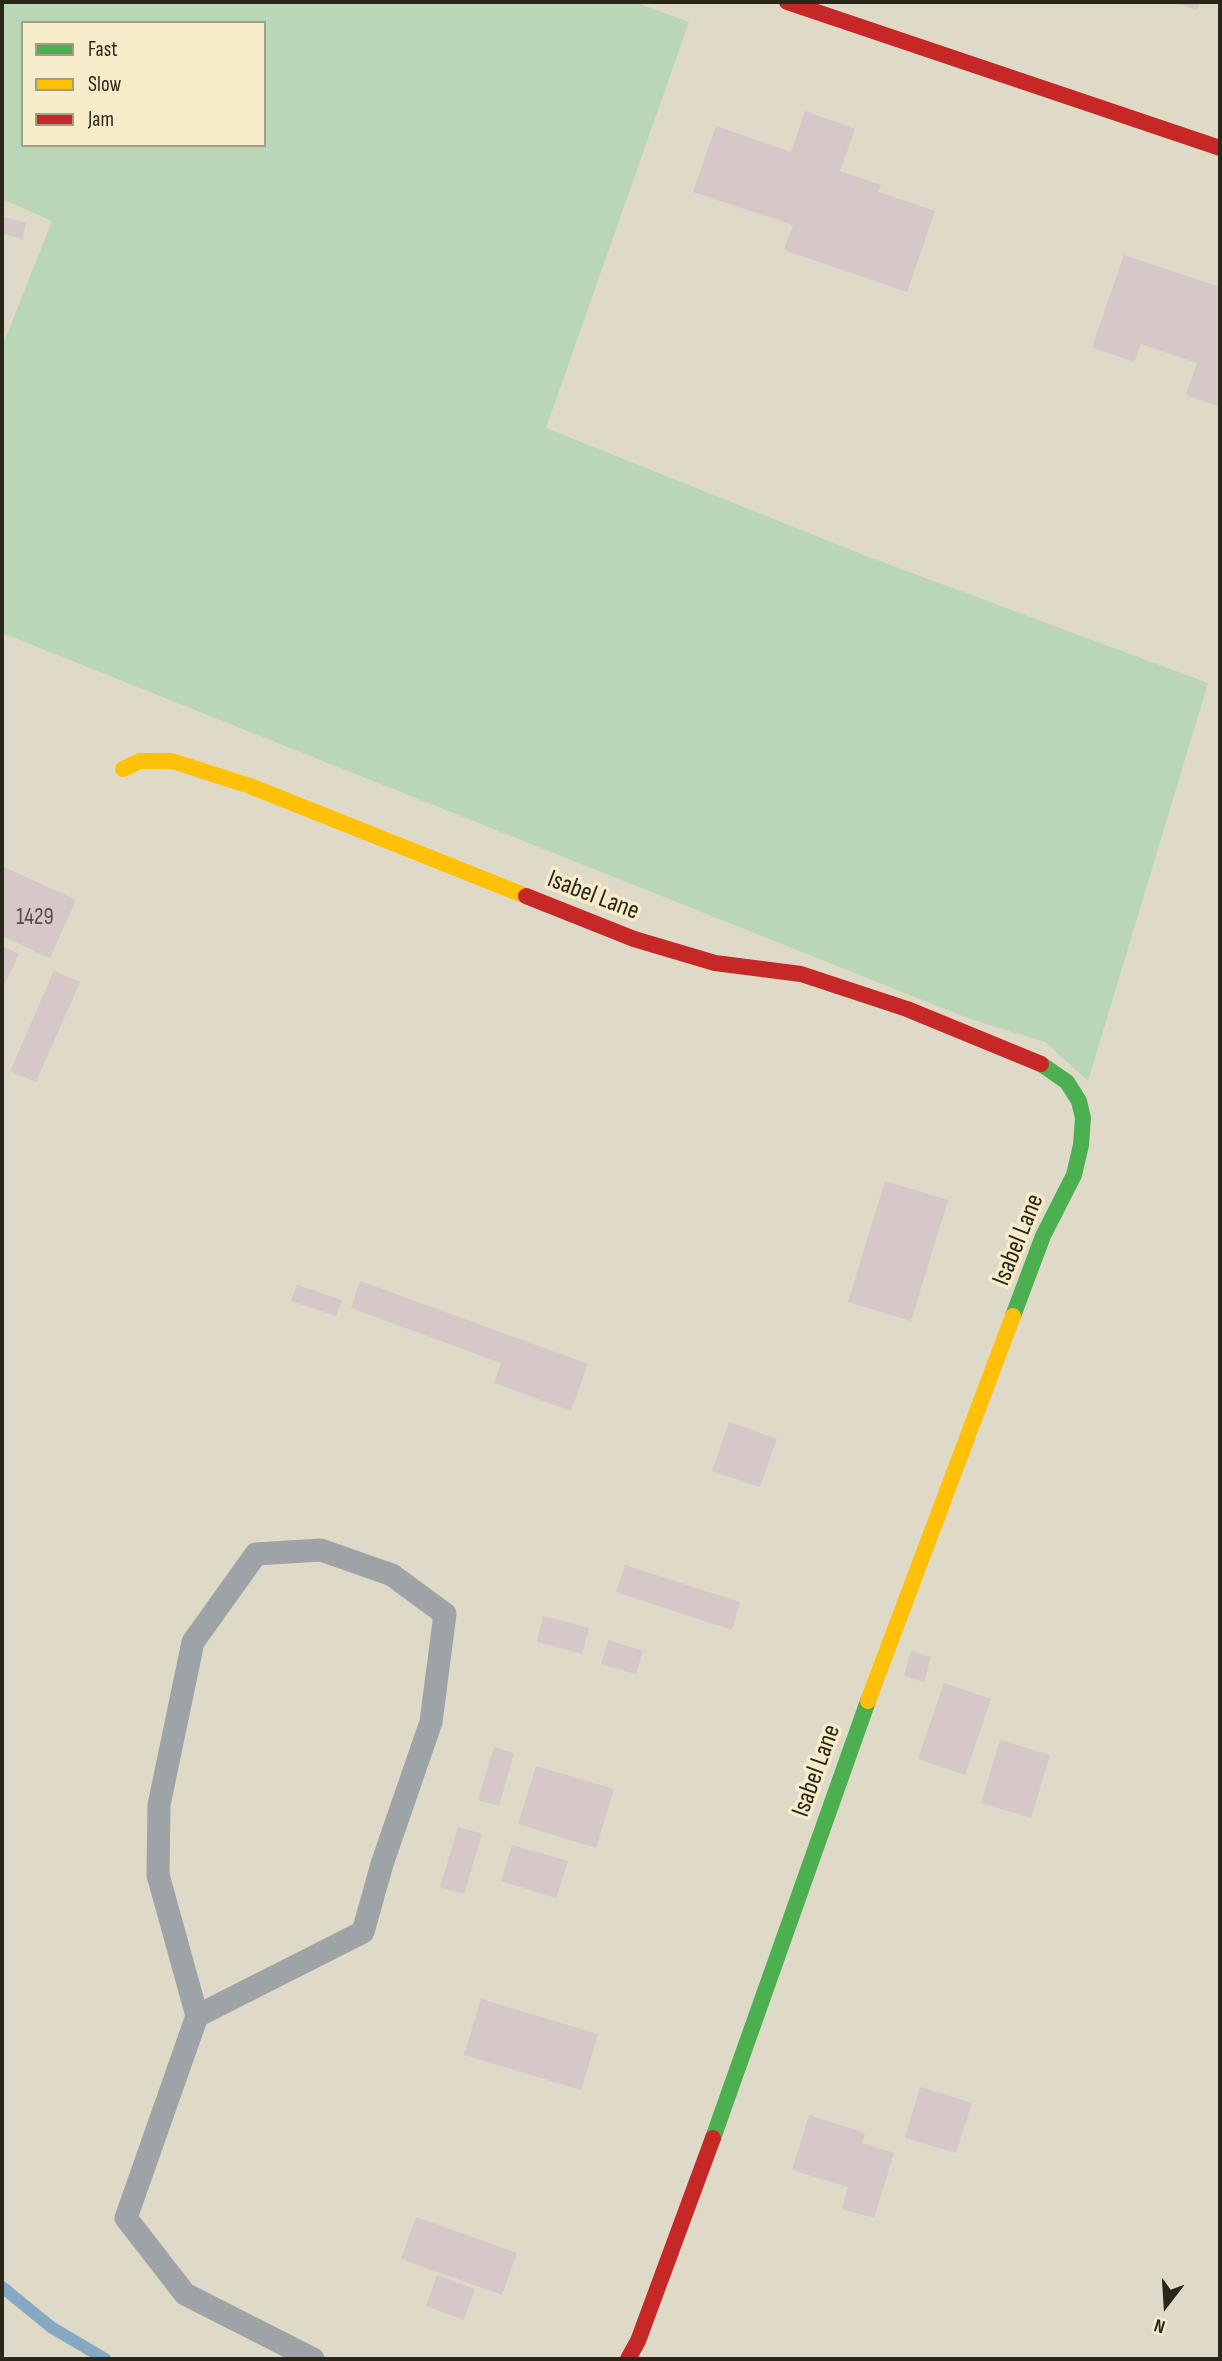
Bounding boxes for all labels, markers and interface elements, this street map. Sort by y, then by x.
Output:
legend [21,21,266,147]
text: Fast [88,37,118,62]
text: Slow [88,72,121,97]
text: Jam [88,107,114,132]
street label: Isabel Lane [543,864,643,928]
house number: 1429 [16,904,54,932]
street label: Isabel Lane [987,1190,1051,1290]
street label: Isabel Lane [786,1721,848,1821]
north arrow [1131,2270,1201,2340]
text: N [1151,2313,1168,2338]

